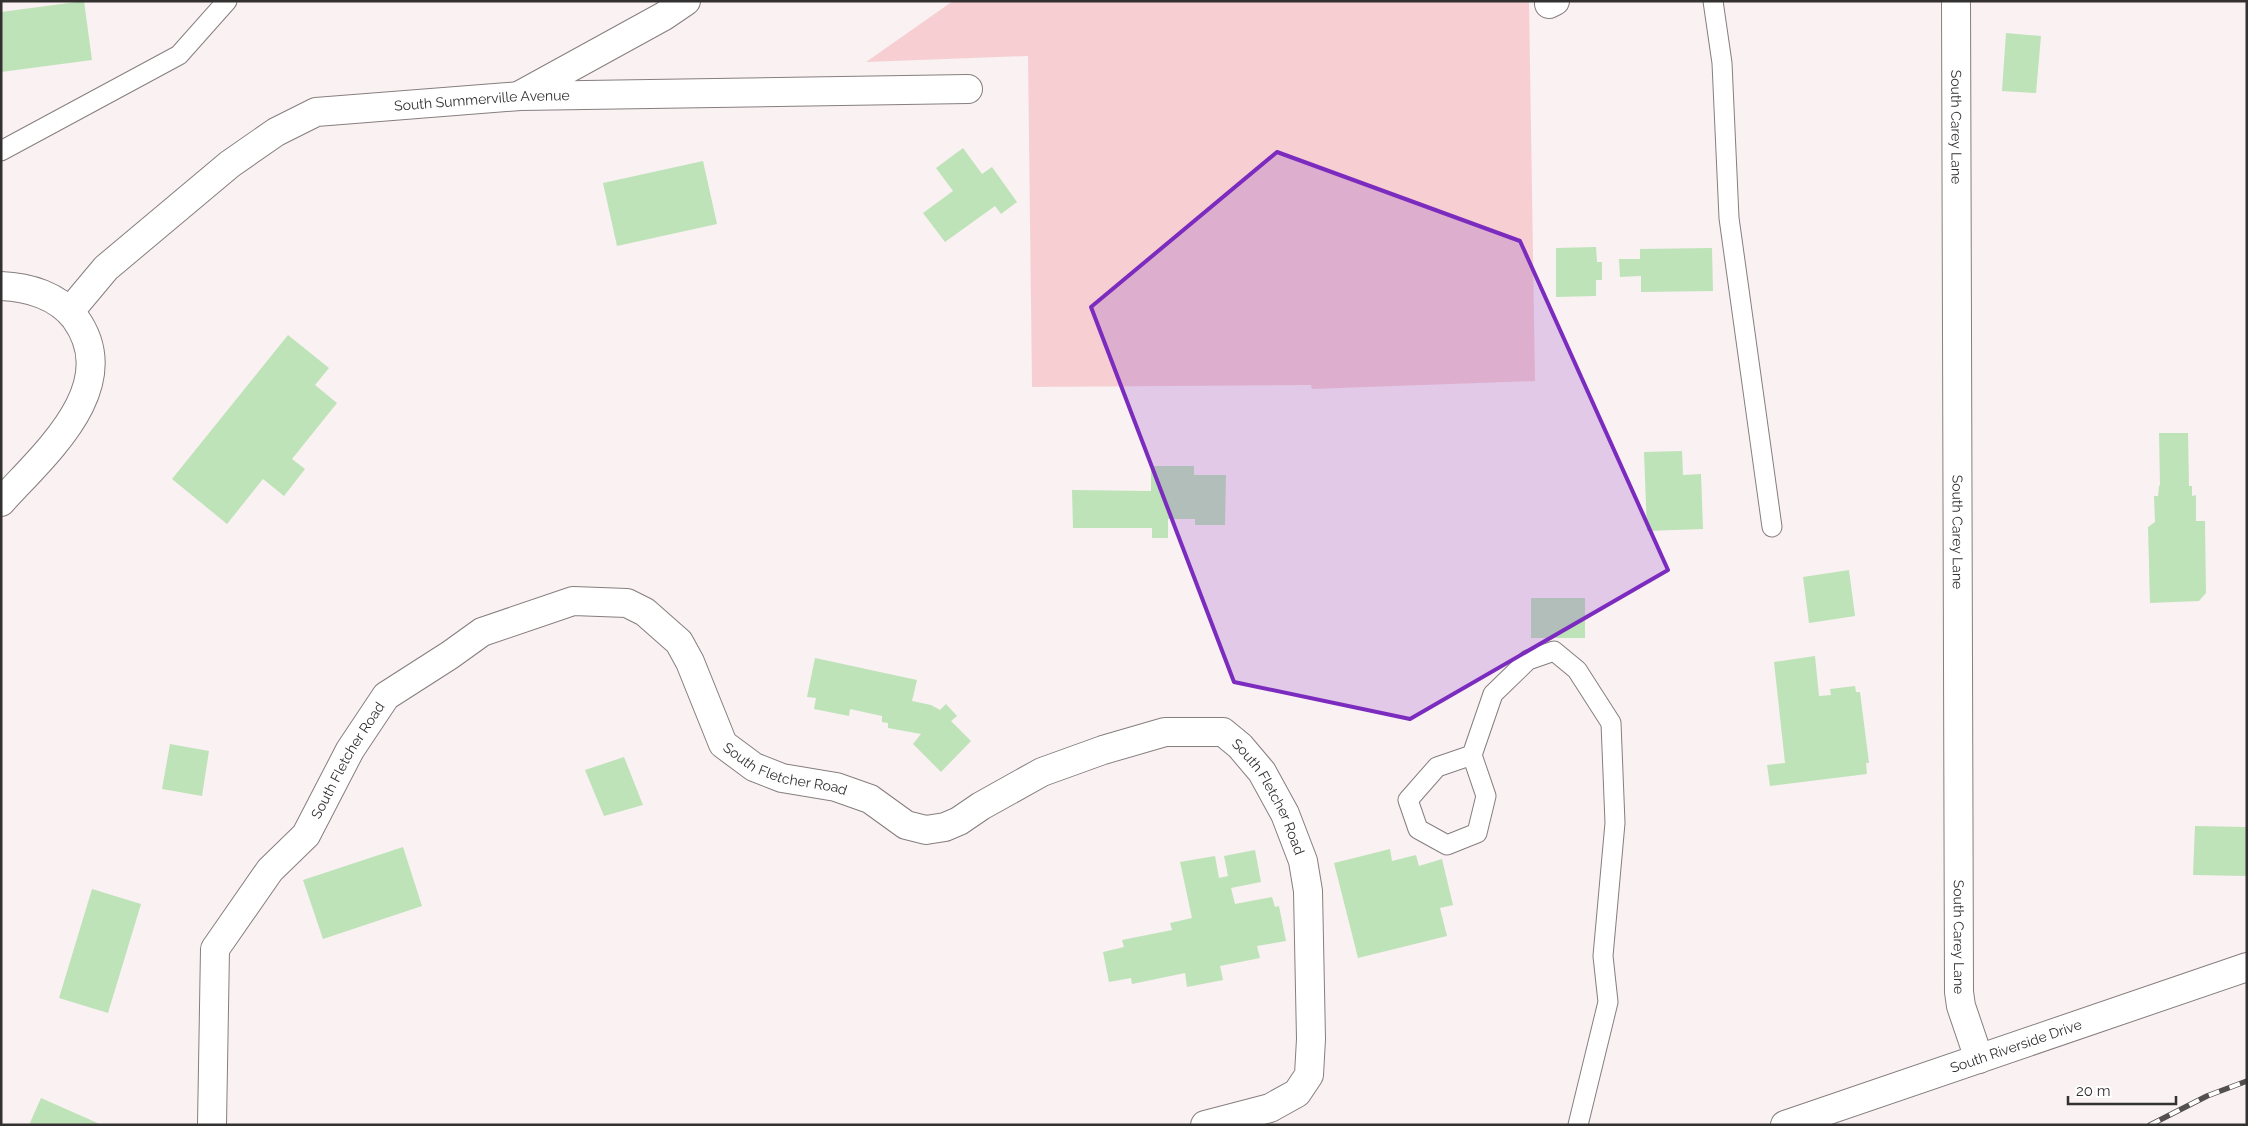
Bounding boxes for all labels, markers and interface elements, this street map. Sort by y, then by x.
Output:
street label: South Carey Lane [1948,70,1965,184]
street label: South Summerville Avenue [393,87,570,114]
street label: South Carey Lane [1949,475,1966,589]
street label: South Fletcher Road [308,699,388,821]
street label: South Fletcher Road [1229,735,1308,857]
street label: South Fletcher Road [720,739,849,798]
street label: South Carey Lane [1951,880,1967,994]
street label: South Riverside Drive [1948,1016,2084,1076]
scale bar [2068,1074,2176,1106]
text: 20 m [2076,1082,2111,1100]

